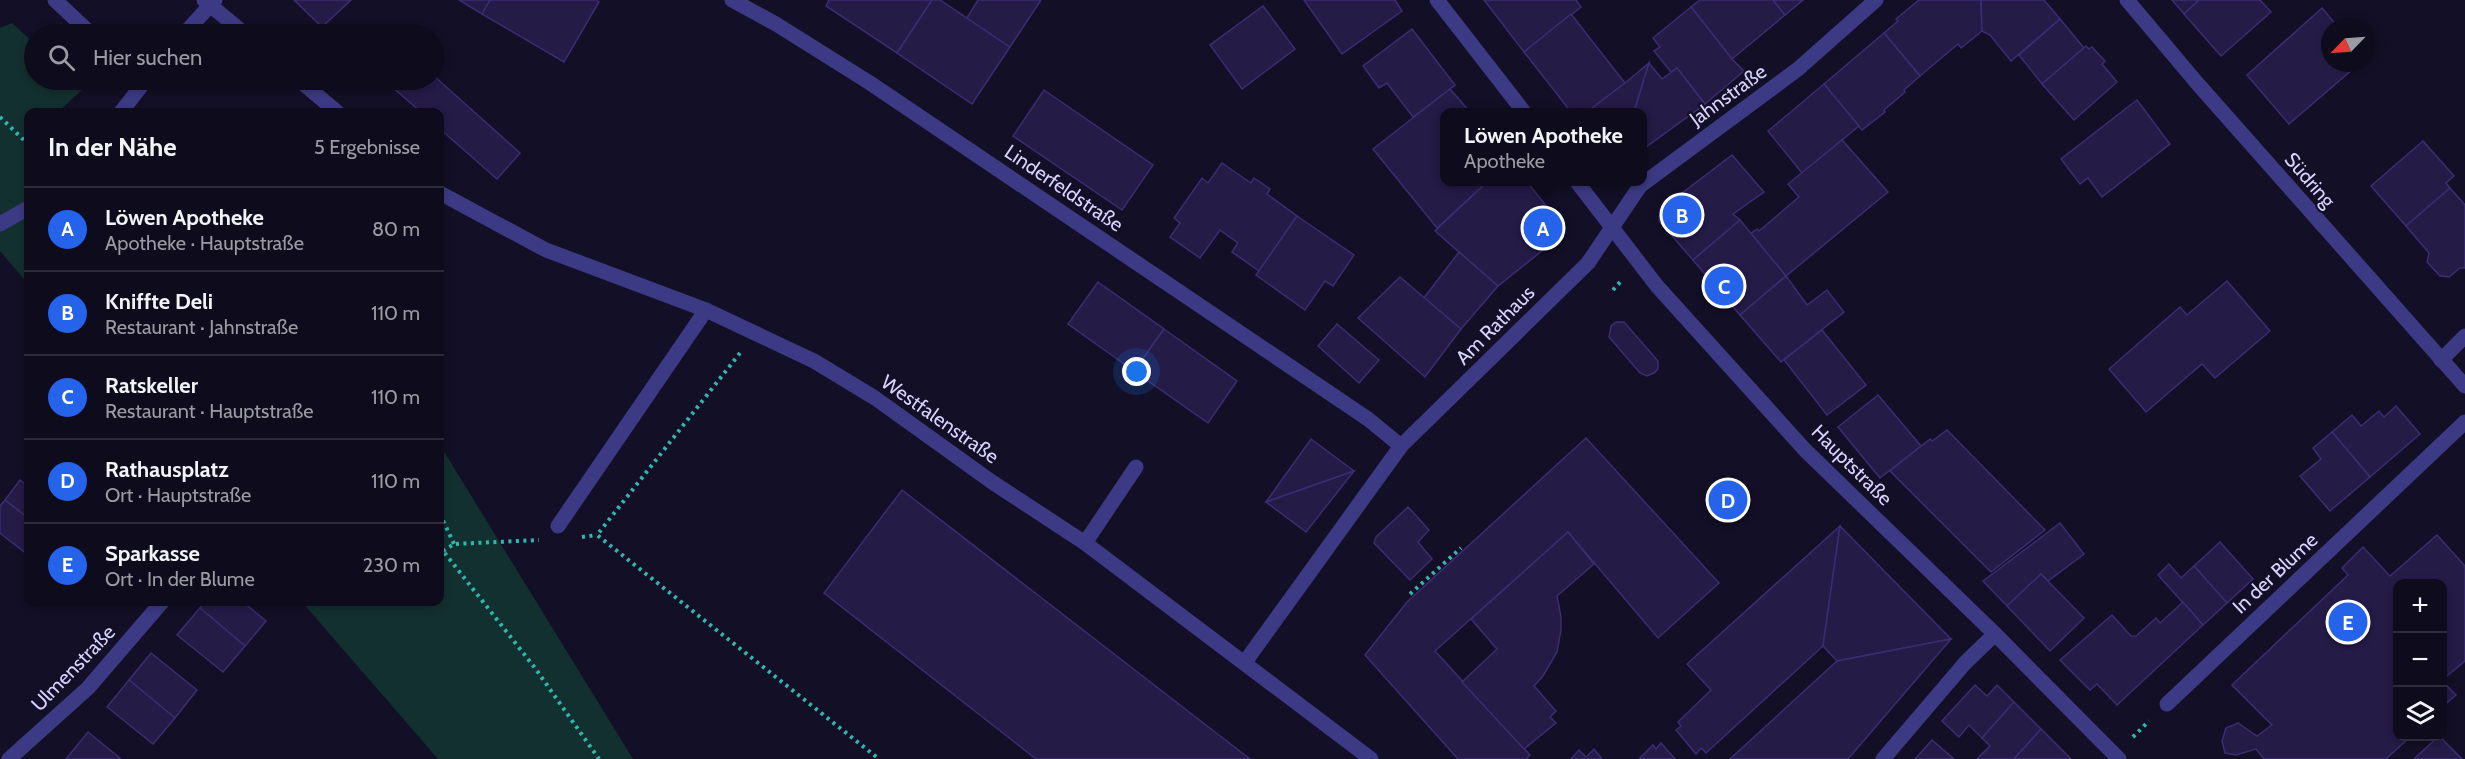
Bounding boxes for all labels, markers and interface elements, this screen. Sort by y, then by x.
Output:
north arrow [2321,18,2375,72]
search box [24,24,444,90]
icon: search [45,41,78,74]
text: Hier suchen [93,44,202,71]
street label: Jahnstraße [1684,59,1771,131]
popup [1440,108,1647,186]
text: Löwen Apotheke [1464,122,1623,149]
text: In der Nähe [48,131,177,163]
text: 5 Ergebnisse [314,135,420,159]
street label: Linderfeldstraße [1000,139,1128,237]
street label: Südring [2280,148,2341,213]
text: Apotheke [1464,149,1545,173]
pin: B [1662,192,1702,238]
text: Löwen Apotheke [105,204,264,231]
pin: A [1524,206,1562,250]
text: A [61,217,74,241]
text: 80 m [372,217,420,241]
text: Apotheke · Hauptstraße [105,231,304,255]
pin: C [1704,264,1744,308]
street label: Am Rathaus [1451,281,1539,369]
text: Kniffte Deli [105,288,213,315]
text: B [61,301,74,325]
text: 110 m [371,301,420,325]
text: Restaurant · Jahnstraße [105,315,298,339]
your location [1122,357,1151,386]
street label: Westfalenstraße [877,370,1003,468]
text: Ratskeller [105,372,198,399]
text: C [61,385,74,409]
text: 110 m [371,385,420,409]
text: Restaurant · Hauptstraße [105,399,314,423]
street label: Hauptstraße [1807,420,1897,510]
text: Rathausplatz [105,456,229,483]
text: D [60,469,75,493]
text: 110 m [371,469,420,493]
pin: D [1708,478,1748,522]
text: Ort · Hauptstraße [105,483,251,507]
street label: In der Blume [2227,528,2323,618]
text: Sparkasse [105,540,200,567]
text: E [62,553,73,577]
text: 230 m [363,553,420,577]
text: Ort · In der Blume [105,567,255,591]
map controls [2393,579,2447,741]
button: + [2393,579,2447,633]
pin: E [2328,600,2368,644]
street label: Ulmenstraße [26,620,120,716]
button: − [2393,633,2447,687]
button: layers [2393,687,2447,741]

